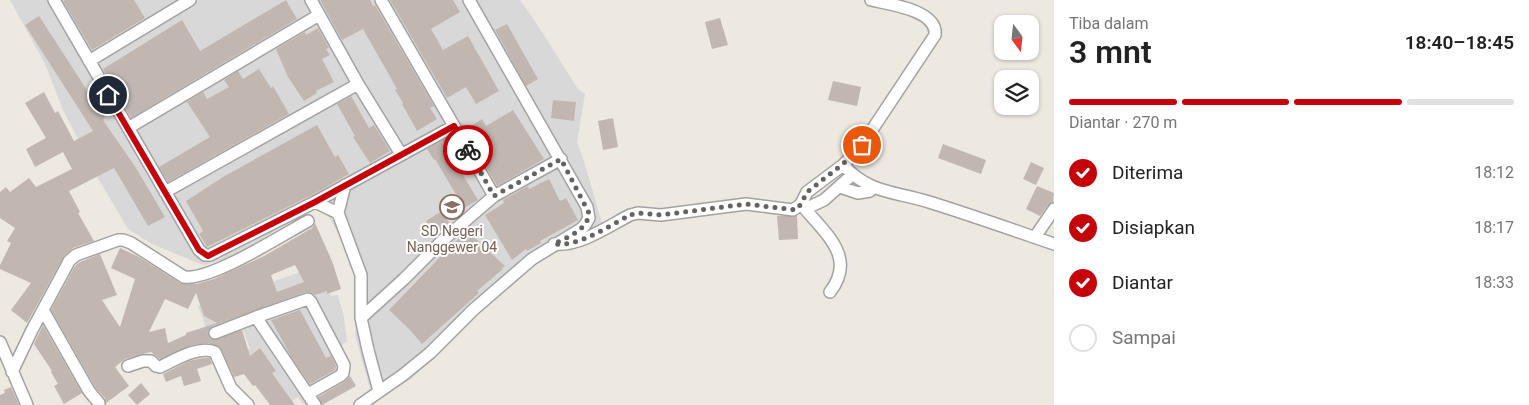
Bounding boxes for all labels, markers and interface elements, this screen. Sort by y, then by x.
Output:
text: Tiba dalam [1069,14,1148,33]
north arrow [994,15,1039,60]
map controls [994,15,1039,115]
text: 18:40–18:45 [1405,31,1514,54]
text: 3 mnt [1069,33,1152,71]
button: layers [994,70,1039,115]
pin [87,74,129,116]
icon: home [94,81,122,109]
text: Diantar · 270 m [1069,113,1177,132]
pin [841,124,883,166]
courier [443,125,493,175]
icon: bag [848,131,876,159]
icon: bike [454,136,482,164]
icon: check [1069,159,1097,187]
text: Diterima [1112,161,1183,184]
text: 18:12 [1474,163,1514,182]
school or university icon: SD Negeri Nanggewer 04 [439,194,465,220]
icon: check [1069,214,1097,242]
text: Disiapkan [1112,216,1195,239]
text: 18:17 [1474,218,1514,237]
place label: SD Negeri Nanggewer 04 [407,223,497,255]
icon: check [1069,269,1097,297]
text: Diantar [1112,271,1173,294]
text: 18:33 [1474,273,1514,292]
text: Sampai [1112,326,1176,349]

